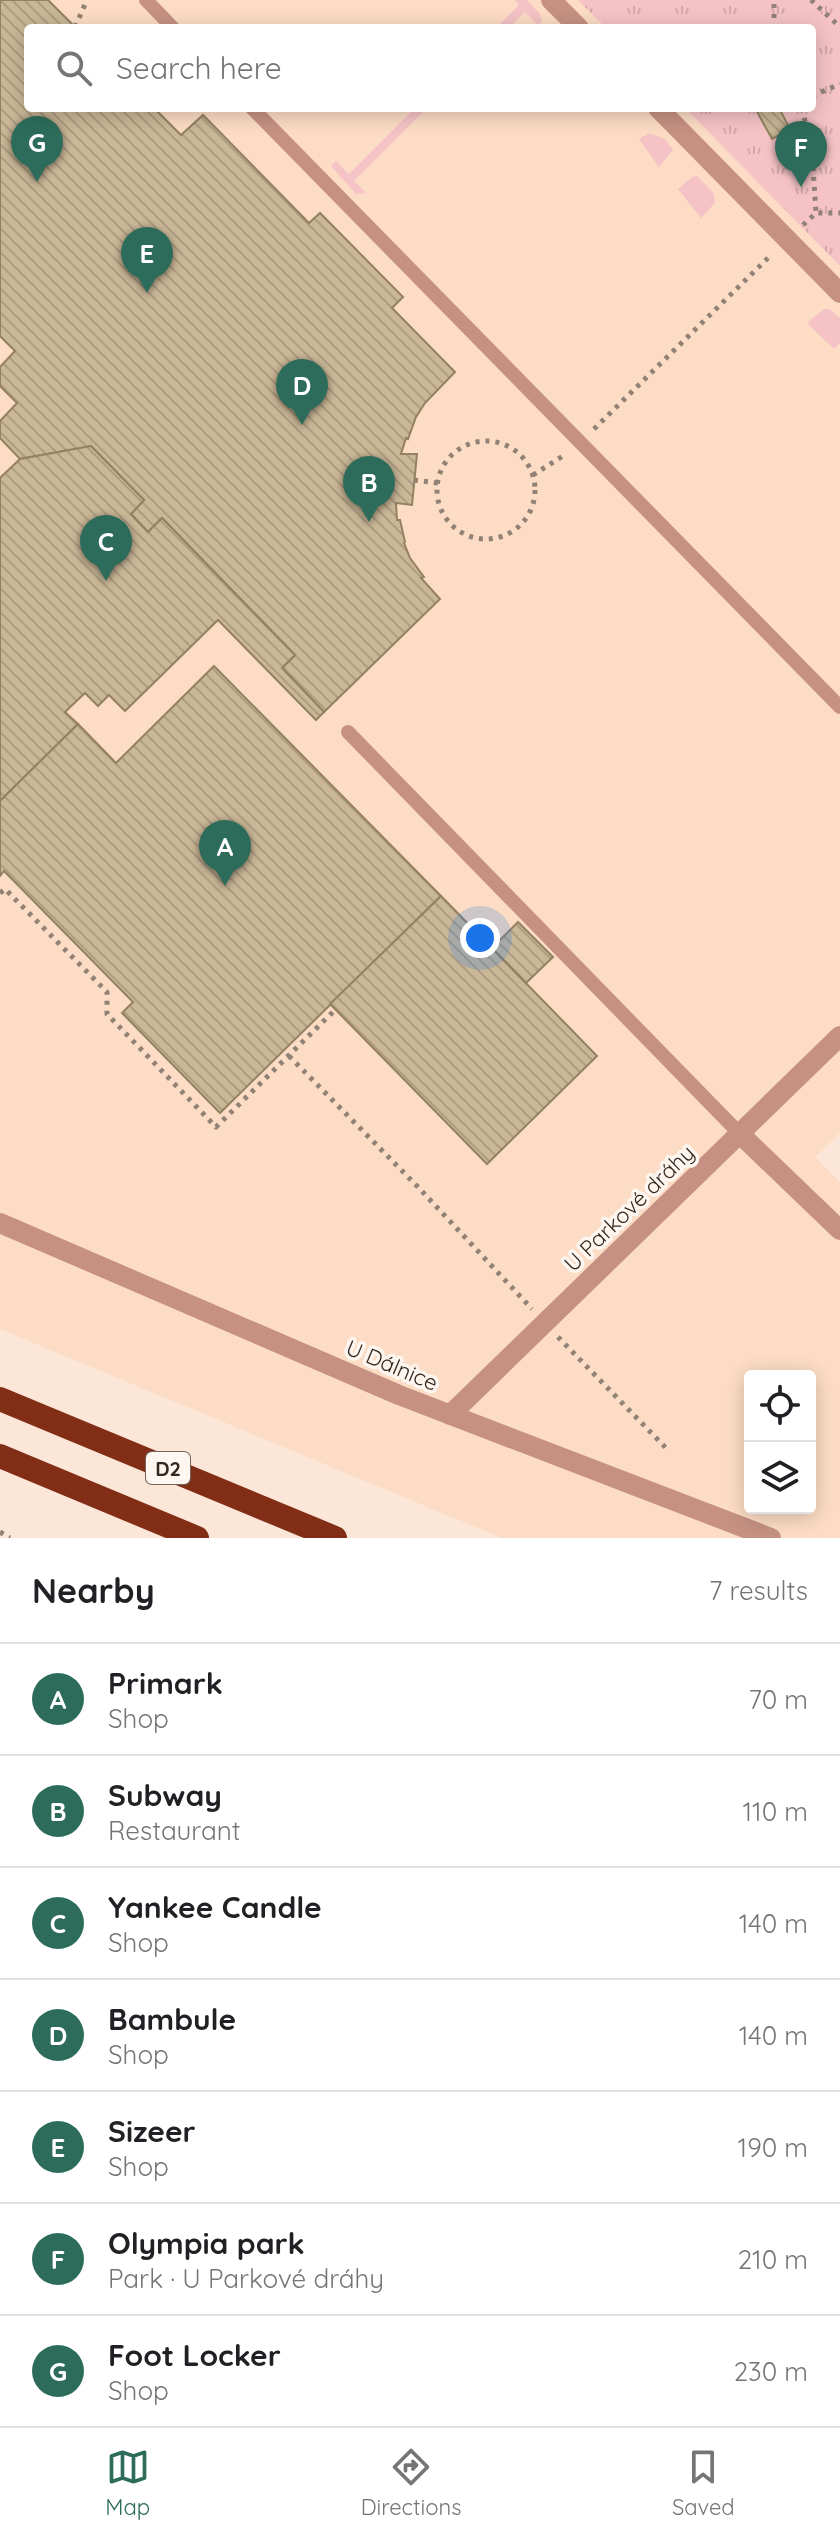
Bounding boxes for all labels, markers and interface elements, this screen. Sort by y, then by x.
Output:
search box [24,24,816,112]
icon: search [52,46,96,90]
text: Search here [116,49,282,87]
pin: G [11,116,63,182]
pin: F [775,121,827,187]
pin: E [121,227,173,293]
pin: D [276,359,328,425]
pin: B [343,456,395,522]
pin: C [80,515,132,581]
pin: A [199,820,251,886]
your location [460,918,500,958]
street label: U Parkové dráhy [558,1139,700,1277]
street label: U Dálnice [342,1333,442,1397]
map controls [744,1370,816,1514]
button: locate [744,1370,816,1442]
button: layers [744,1442,816,1514]
road number: D2 [146,1452,190,1484]
text: Nearby [32,1569,155,1612]
text: 7 results [709,1574,808,1607]
text: Primark [108,1664,223,1702]
text: A [50,1683,66,1716]
text: 70 m [748,1683,808,1716]
text: Shop [108,1702,169,1735]
text: Subway [108,1776,222,1814]
text: B [49,1795,67,1828]
text: 110 m [742,1795,808,1828]
text: Restaurant [108,1814,241,1847]
text: Yankee Candle [108,1888,322,1926]
text: C [50,1907,66,1940]
text: 140 m [739,1907,808,1940]
text: Shop [108,1926,169,1959]
text: Bambule [108,2000,236,2038]
text: D [49,2019,67,2052]
text: 140 m [739,2019,808,2052]
text: Shop [108,2038,169,2071]
text: Sizeer [108,2112,196,2150]
text: E [51,2131,65,2164]
text: 190 m [738,2131,808,2164]
text: Shop [108,2150,169,2183]
text: Olympia park [108,2224,305,2262]
text: F [51,2243,65,2276]
text: 210 m [738,2243,808,2276]
text: Park · U Parkové dráhy [108,2262,384,2295]
text: Foot Locker [108,2336,281,2374]
text: G [49,2355,67,2388]
text: 230 m [734,2355,808,2388]
text: Shop [108,2374,169,2407]
tab: Map [105,2445,150,2521]
tab: Directions [361,2445,461,2521]
tab: Saved [672,2445,735,2521]

